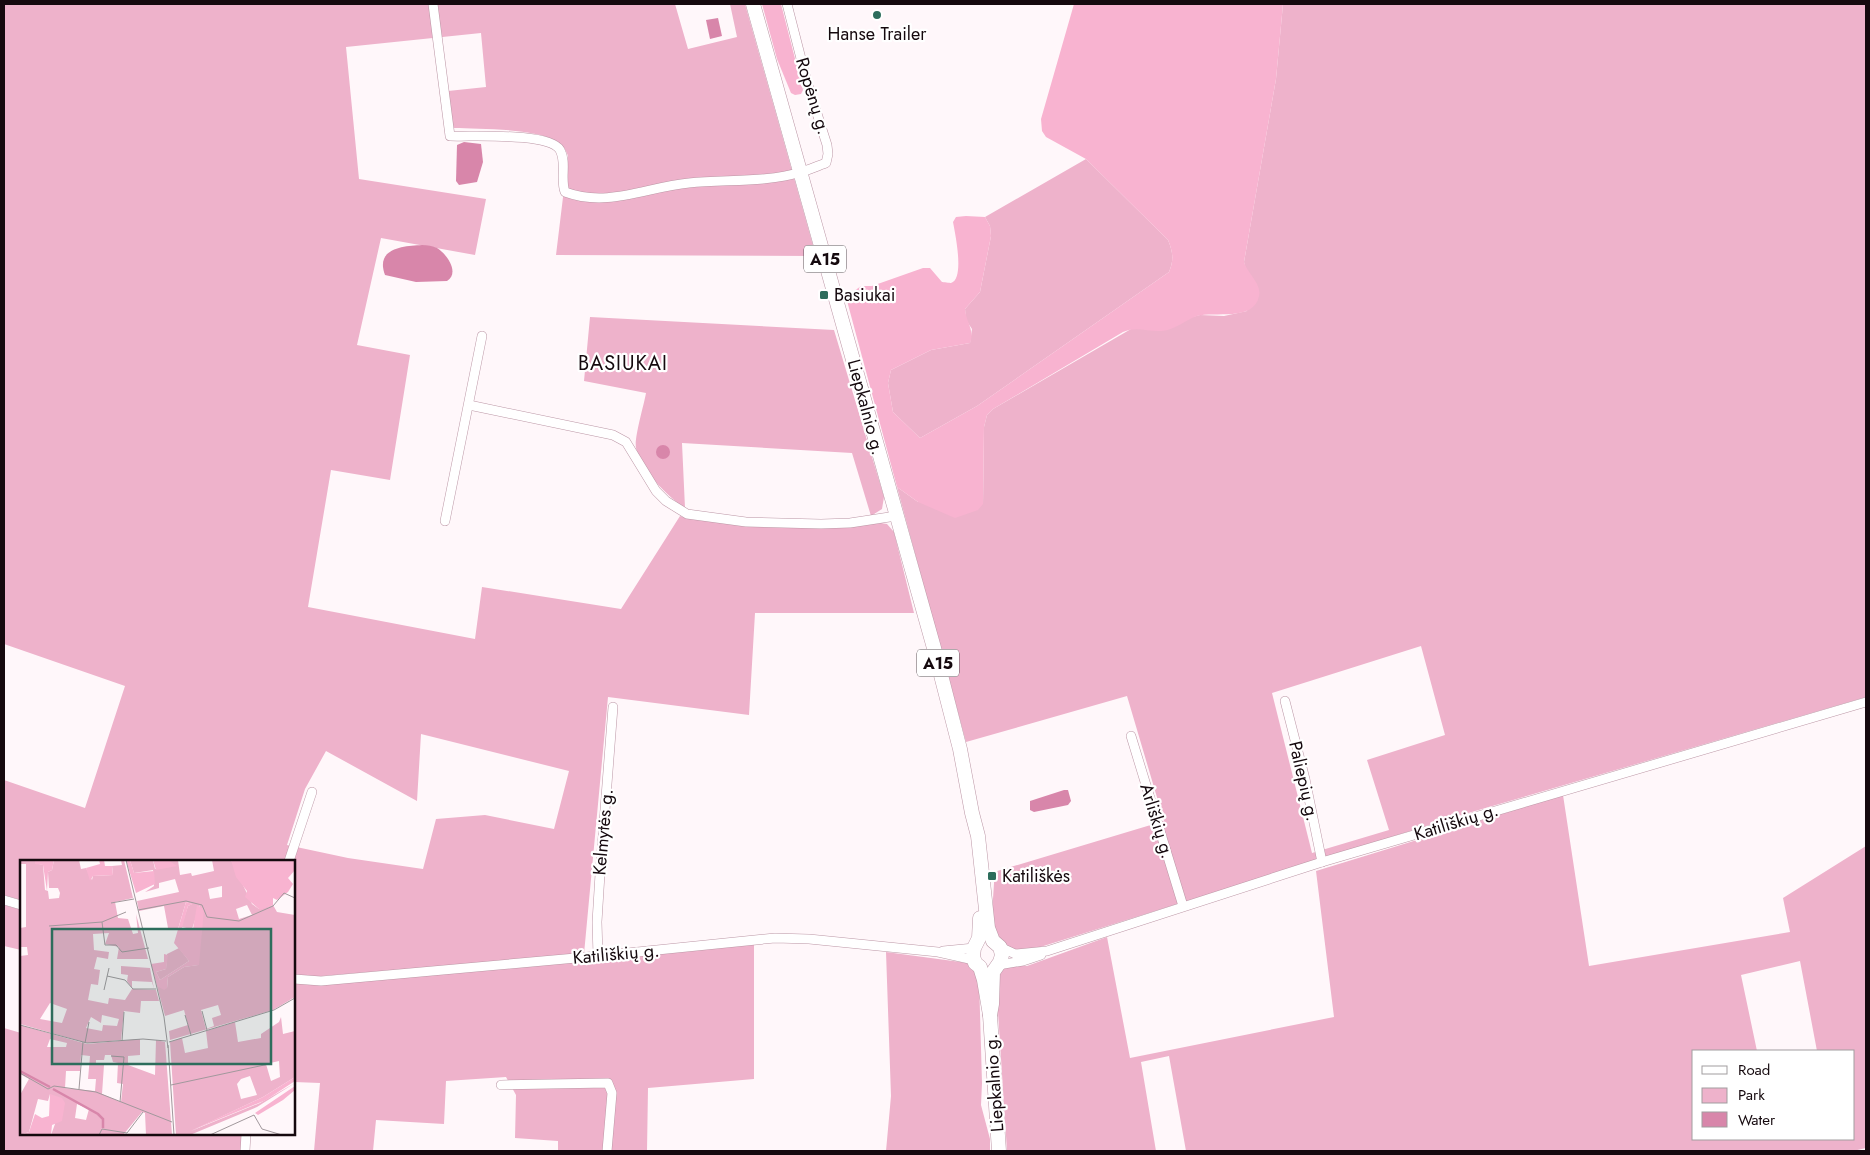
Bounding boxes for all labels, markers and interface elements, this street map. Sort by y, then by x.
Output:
marker: Hanse Trailer [871,9,883,21]
place label: Hanse Trailer [828,21,927,47]
street label: Ropėnų g. [789,54,837,138]
road number: A15 [804,245,846,272]
place label: Basiukai [834,282,895,308]
marker: Basiukai [818,289,830,301]
district label: BASIUKAI [578,349,668,378]
street label: Liepkalnio g. [841,356,891,458]
road number: A15 [917,650,959,676]
street label: Paliepių g. [1282,738,1326,824]
street label: Arliškių g. [1133,780,1181,862]
street label: Kelmytės g. [586,788,620,876]
street label: Katiliškių g. [1411,797,1501,847]
inset map [20,860,295,1135]
place label: Katiliškės [1002,863,1070,889]
marker: Katiliškės [986,870,998,882]
street label: Katiliškių g. [572,937,660,971]
street label: Liepkalnio g. [978,1033,1010,1133]
legend [1692,1050,1855,1140]
text: Road [1738,1059,1770,1081]
text: Park [1738,1084,1765,1106]
text: Water [1738,1109,1776,1131]

